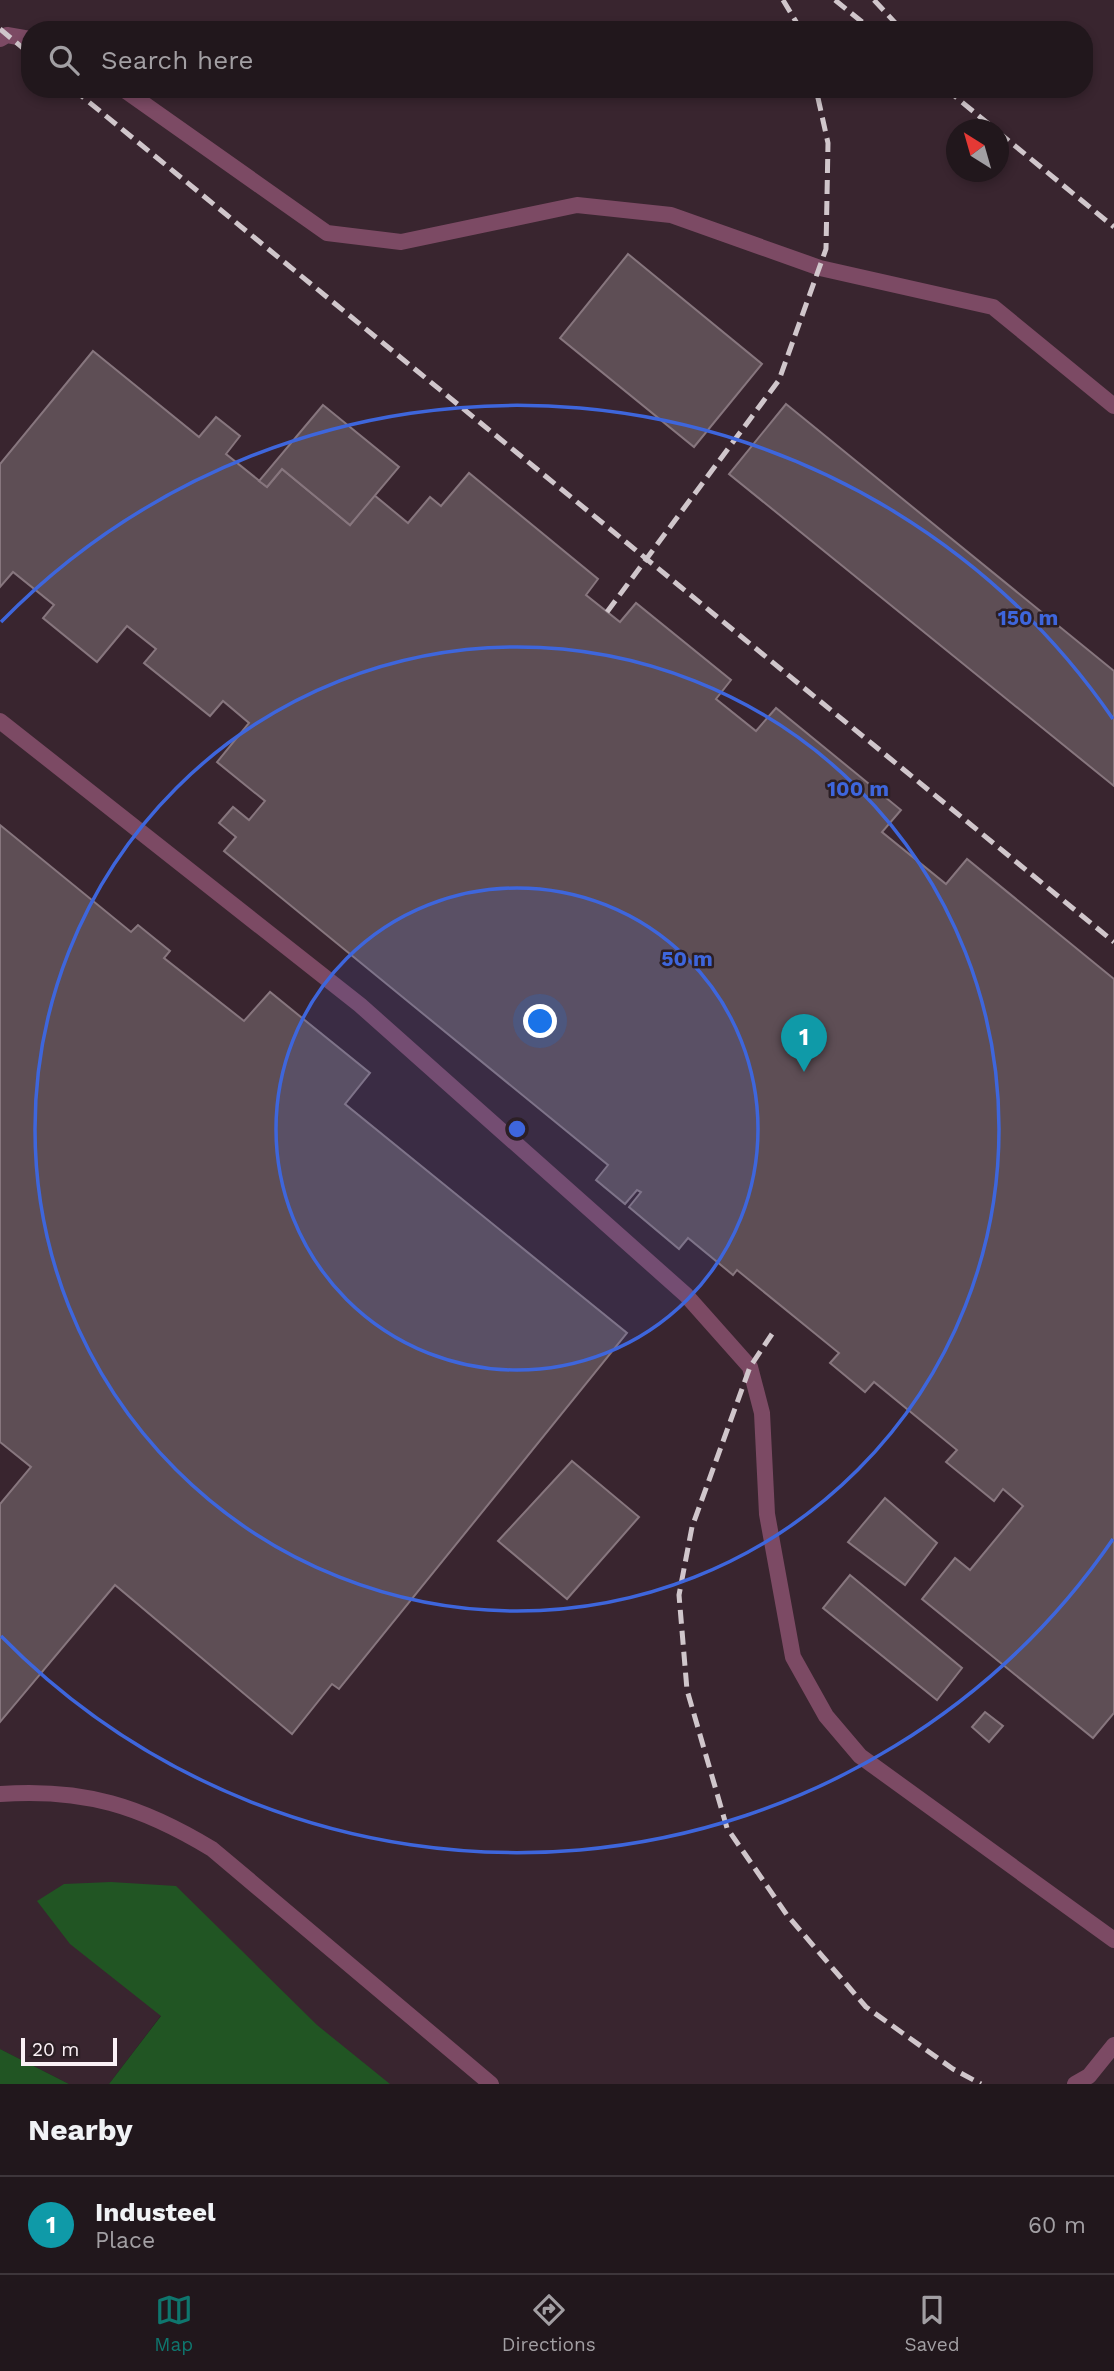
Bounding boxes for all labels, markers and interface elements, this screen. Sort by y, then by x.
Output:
search box [21,21,1093,98]
icon: search [45,41,83,79]
text: Search here [101,45,253,75]
north arrow [946,119,1009,182]
text: 150 m [998,605,1058,630]
text: 100 m [827,776,889,801]
text: 50 m [661,946,713,971]
your location [523,1004,557,1038]
pin: 1 [781,1014,827,1072]
centre of rings [505,1117,529,1141]
scale bar [21,2035,117,2067]
text: 20 m [32,2038,79,2061]
text: Nearby [28,2112,133,2147]
text: Industeel [95,2197,216,2227]
text: 1 [46,2212,56,2239]
text: 60 m [1028,2212,1086,2239]
text: Place [95,2227,155,2254]
tab: Map [154,2291,193,2356]
tab: Directions [502,2291,596,2356]
tab: Saved [904,2291,960,2356]

